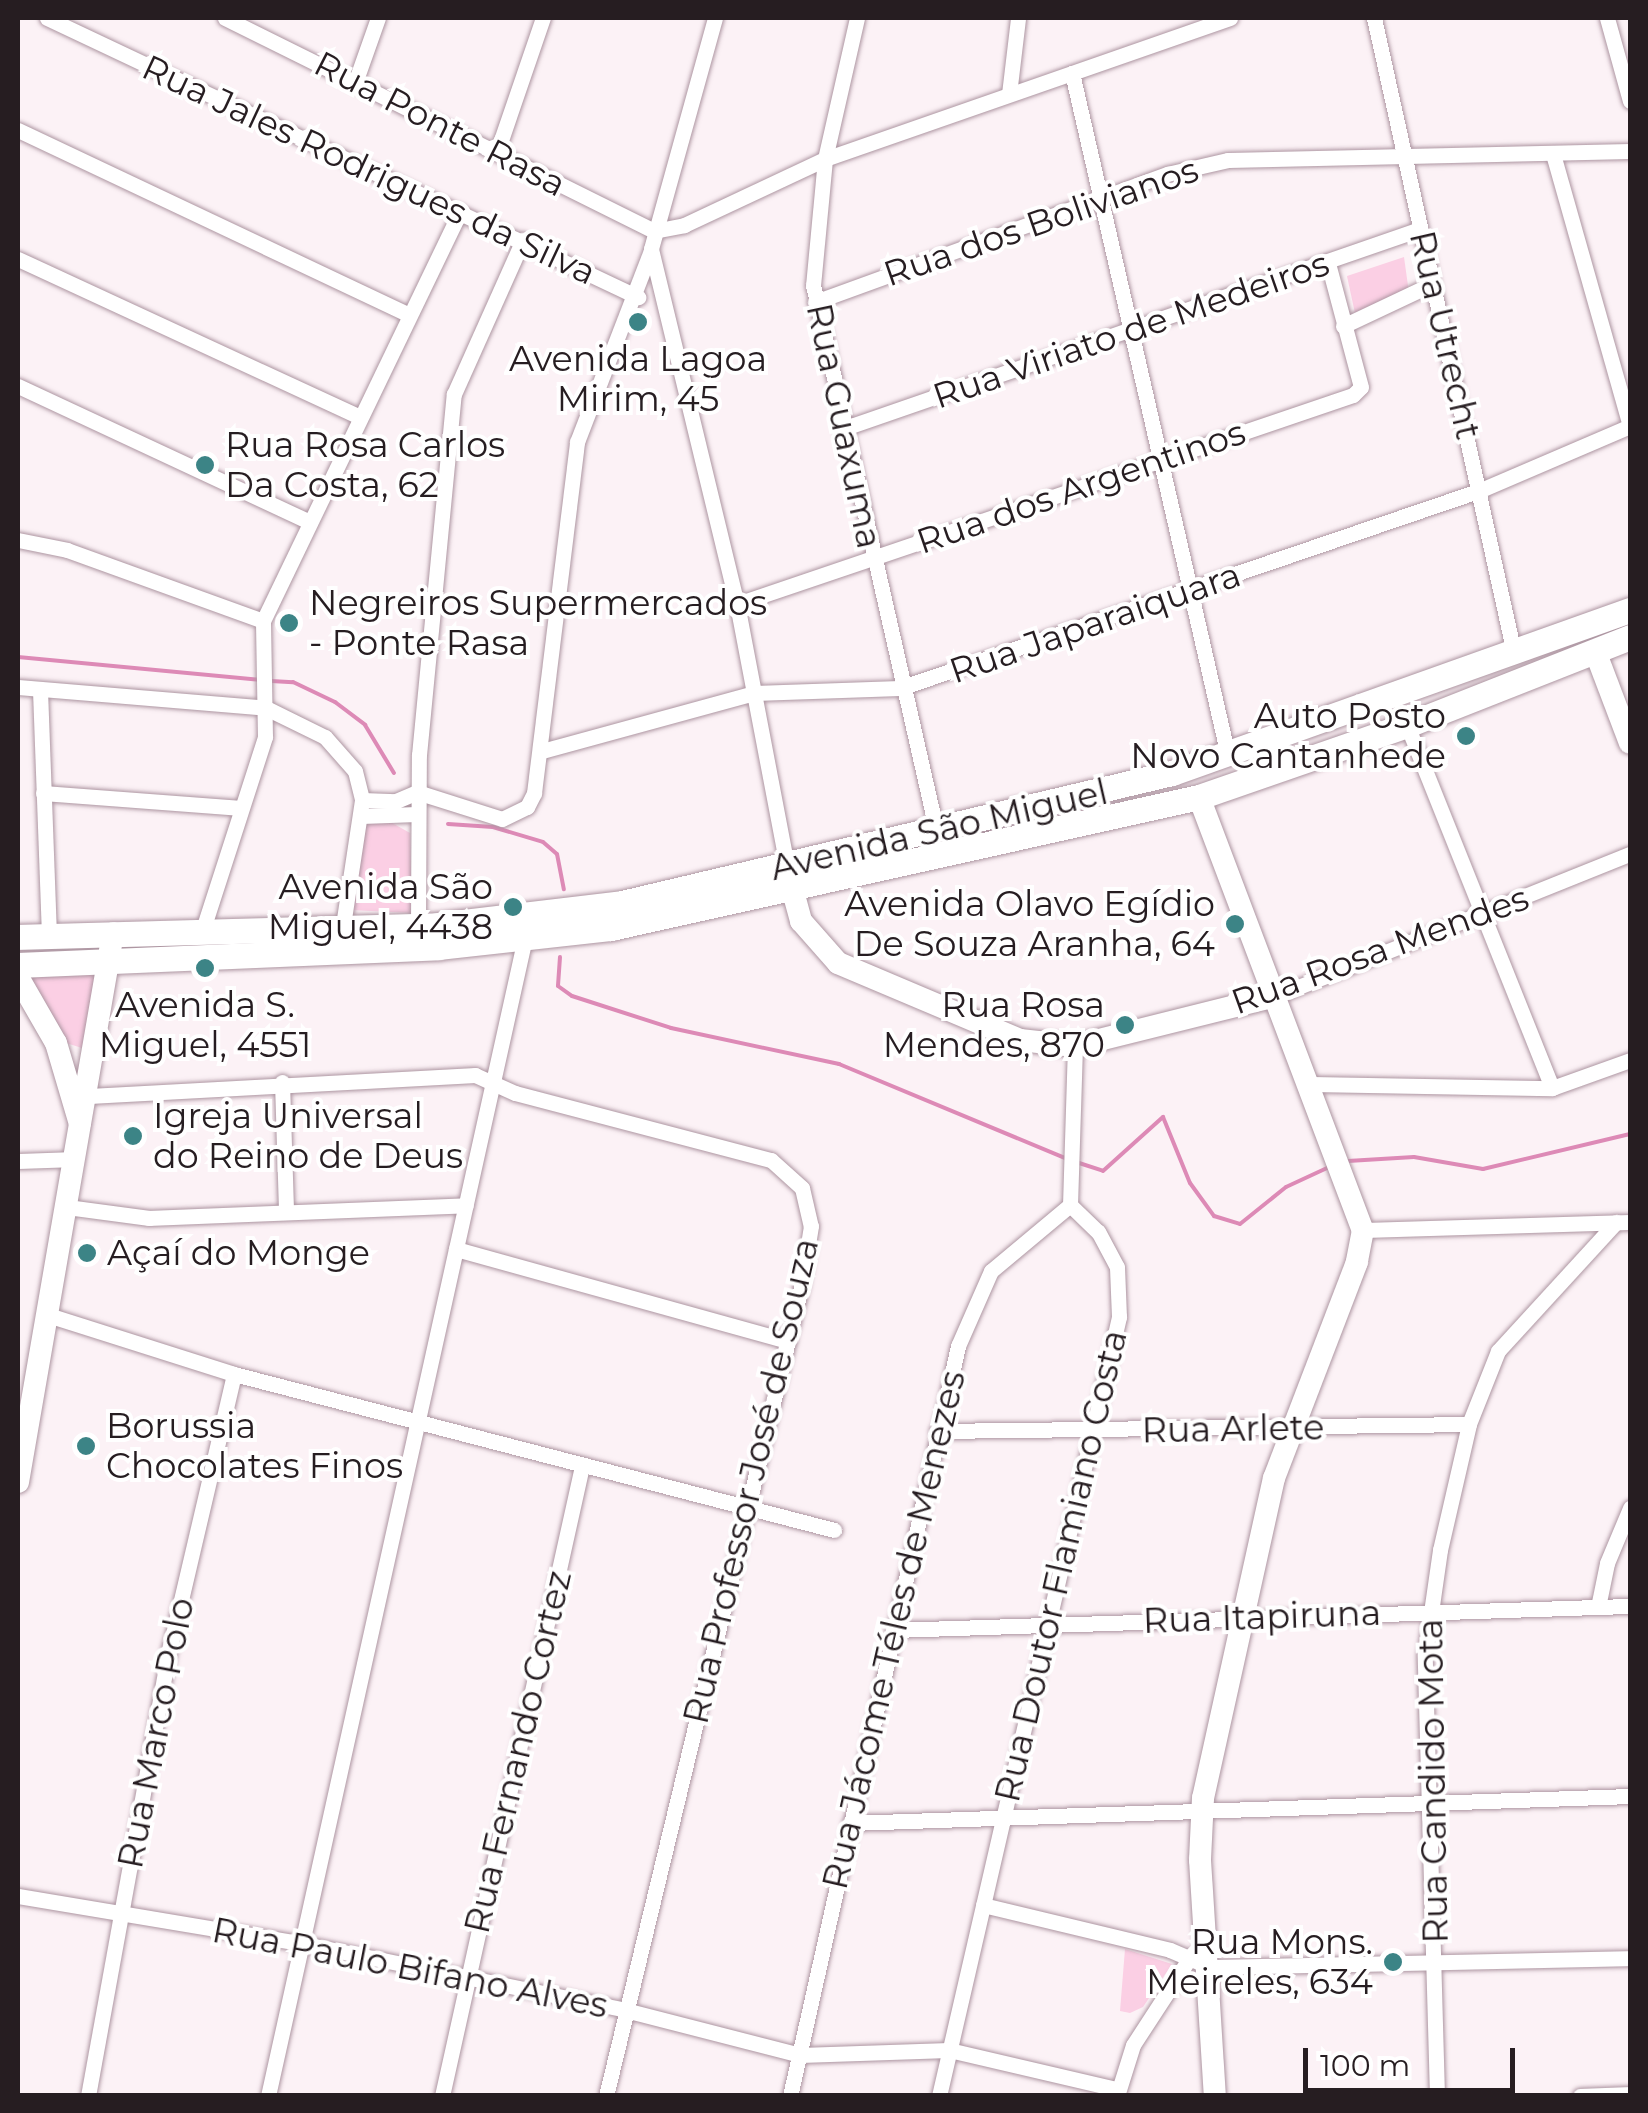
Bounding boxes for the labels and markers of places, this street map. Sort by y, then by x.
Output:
marker: Avenida Lagoa Mirim, 45 [627,311,649,333]
place label: Avenida Lagoa Mirim, 45 [509,338,767,420]
place label: Rua Rosa Carlos Da Costa, 62 [225,424,505,506]
marker: Rua Rosa Carlos Da Costa, 62 [194,454,216,476]
place label: Negreiros Supermercados - Ponte Rasa [309,582,767,664]
marker: Negreiros Supermercados - Ponte Rasa [278,612,300,634]
place label: Auto Posto Novo Cantanhede [1130,695,1446,777]
marker: Auto Posto Novo Cantanhede [1455,725,1477,747]
place label: Avenida São Miguel, 4438 [268,866,493,948]
place label: Avenida Olavo Egídio De Souza Aranha, 64 [844,883,1215,965]
marker: Avenida São Miguel, 4438 [502,896,524,918]
marker: Avenida Olavo Egídio De Souza Aranha, 64 [1224,913,1246,935]
marker: Avenida S. Miguel, 4551 [194,957,216,979]
place label: Avenida S. Miguel, 4551 [99,984,311,1066]
place label: Rua Rosa Mendes, 870 [883,984,1105,1066]
marker: Rua Rosa Mendes, 870 [1114,1014,1136,1036]
place label: Igreja Universal do Reino de Deus [153,1095,463,1177]
marker: Igreja Universal do Reino de Deus [122,1125,144,1147]
place label: Açaí do Monge [107,1232,370,1274]
marker: Açaí do Monge [76,1242,98,1264]
place label: Borussia Chocolates Finos [106,1405,403,1487]
marker: Borussia Chocolates Finos [75,1435,97,1457]
place label: Rua Mons. Meireles, 634 [1146,1921,1373,2003]
marker: Rua Mons. Meireles, 634 [1382,1951,1404,1973]

